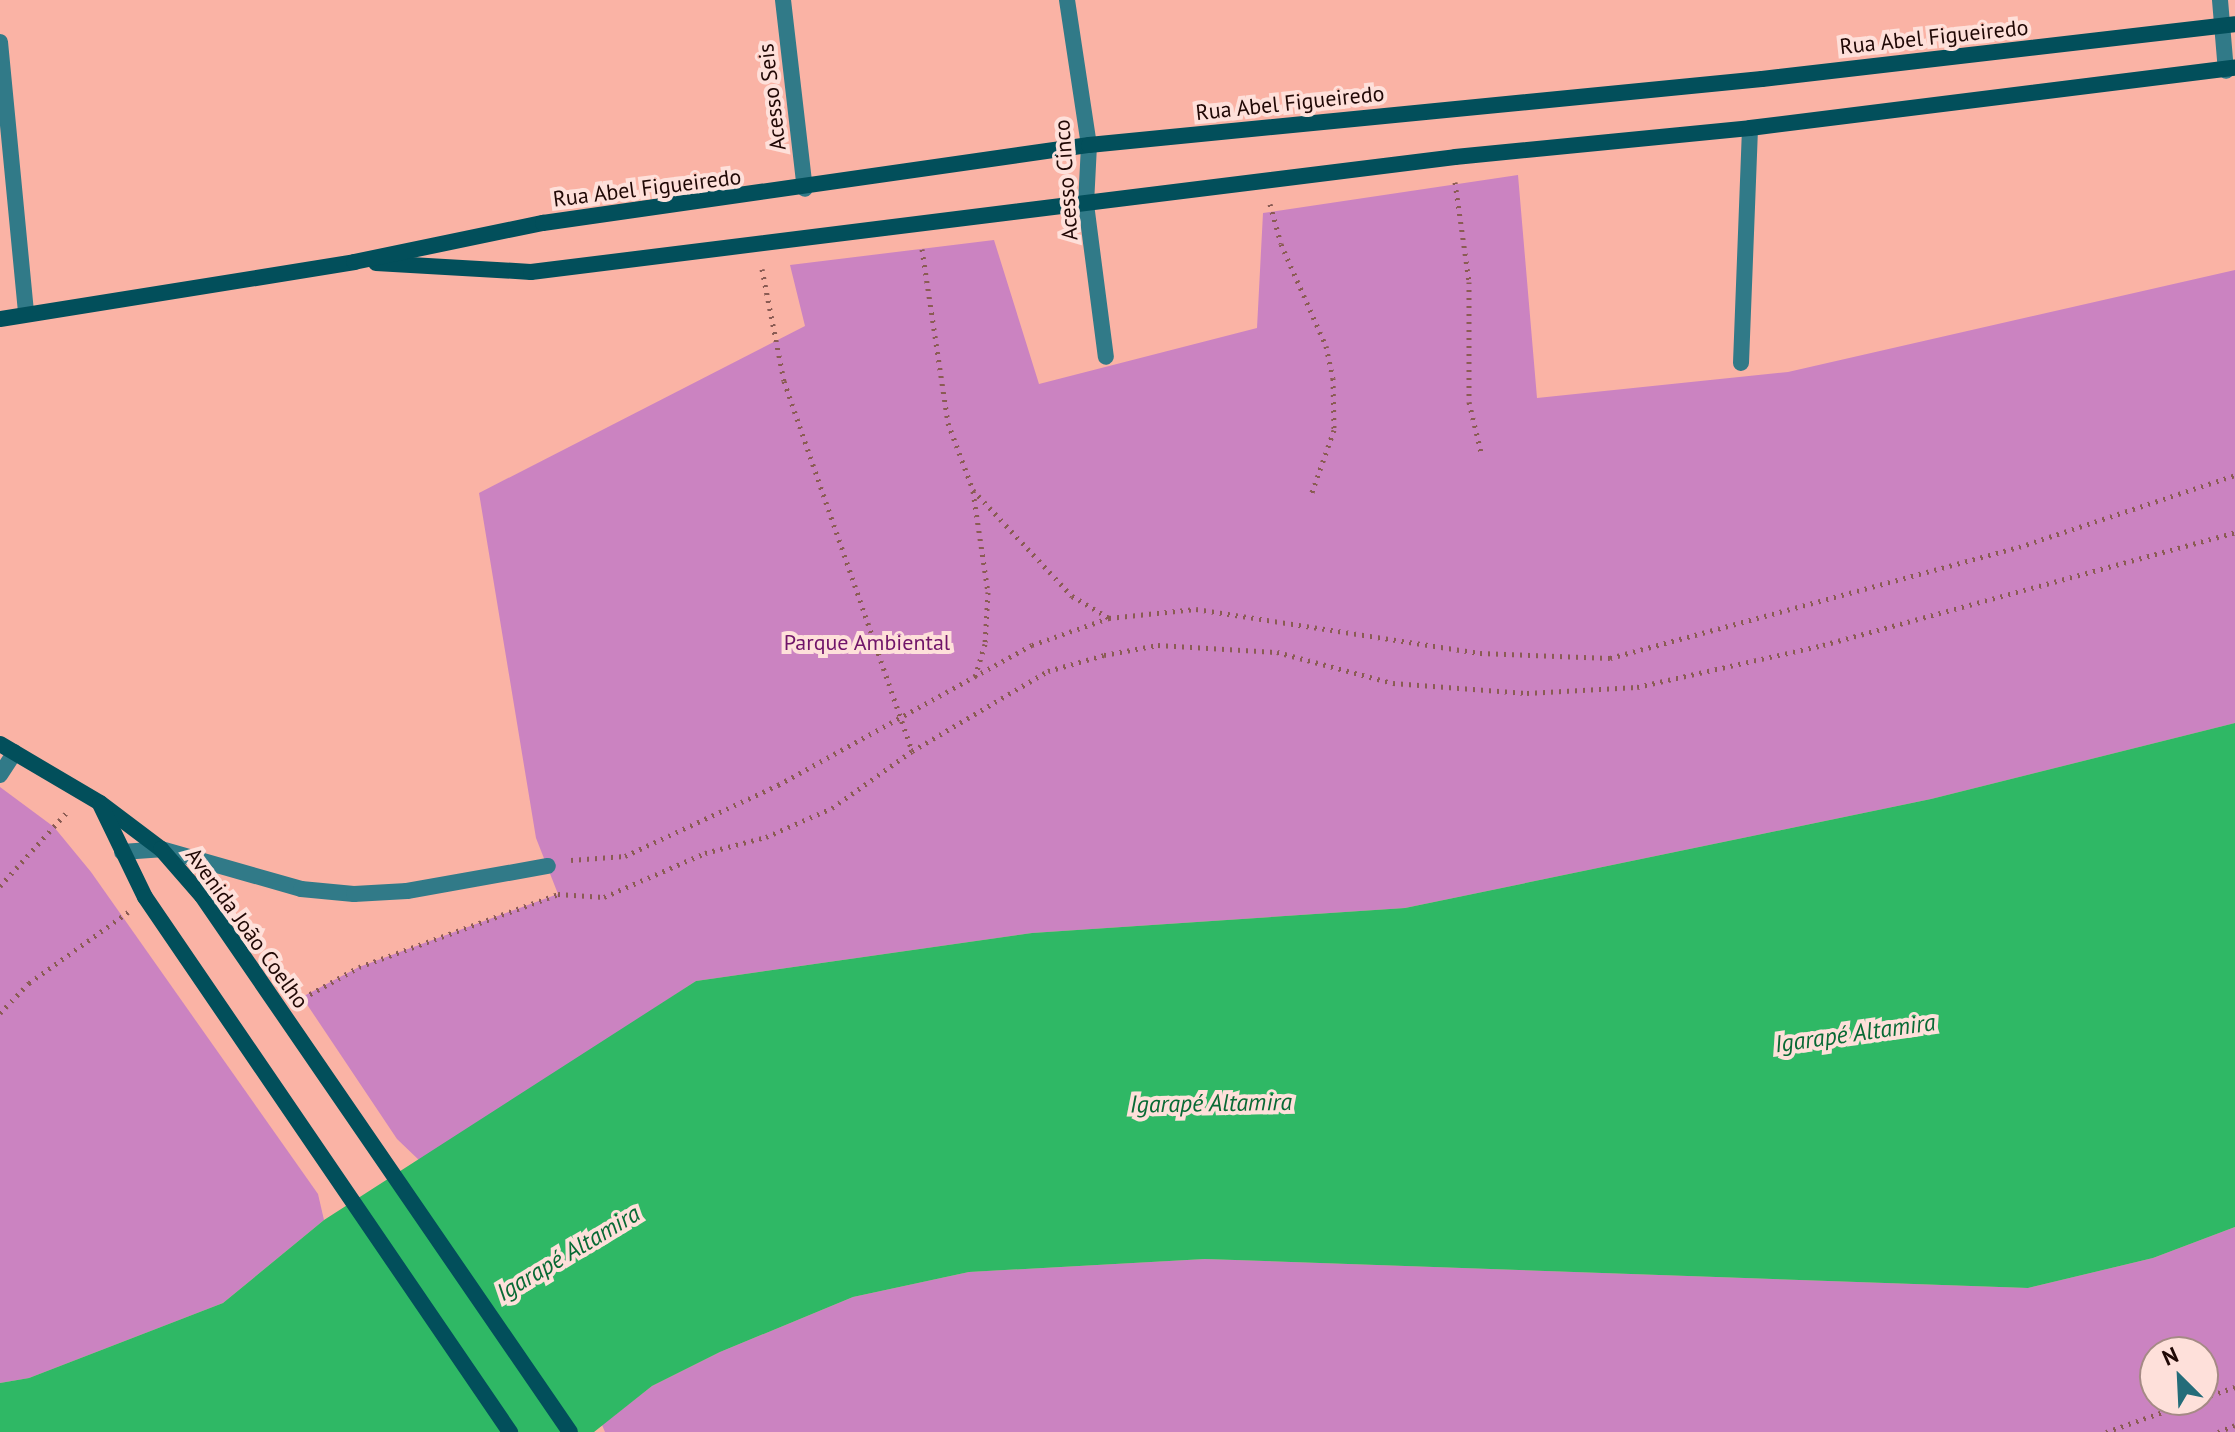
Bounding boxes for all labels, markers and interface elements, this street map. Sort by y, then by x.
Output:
street label: Rua Abel Figueiredo [1838,14,2030,60]
street label: Acesso Seis [752,42,792,152]
street label: Rua Abel Figueiredo [1194,80,1386,126]
street label: Acesso Cinco [1049,119,1083,241]
street label: Rua Abel Figueiredo [551,163,743,213]
park label: Parque Ambiental [783,630,951,656]
street label: Avenida João Coelho [180,843,314,1013]
water label: Igarapé Altamira [1772,1007,1938,1059]
water label: Igarapé Altamira [1129,1087,1293,1119]
water label: Igarapé Altamira [491,1199,645,1307]
north arrow [2139,1336,2219,1416]
text: N [2158,1340,2182,1372]

